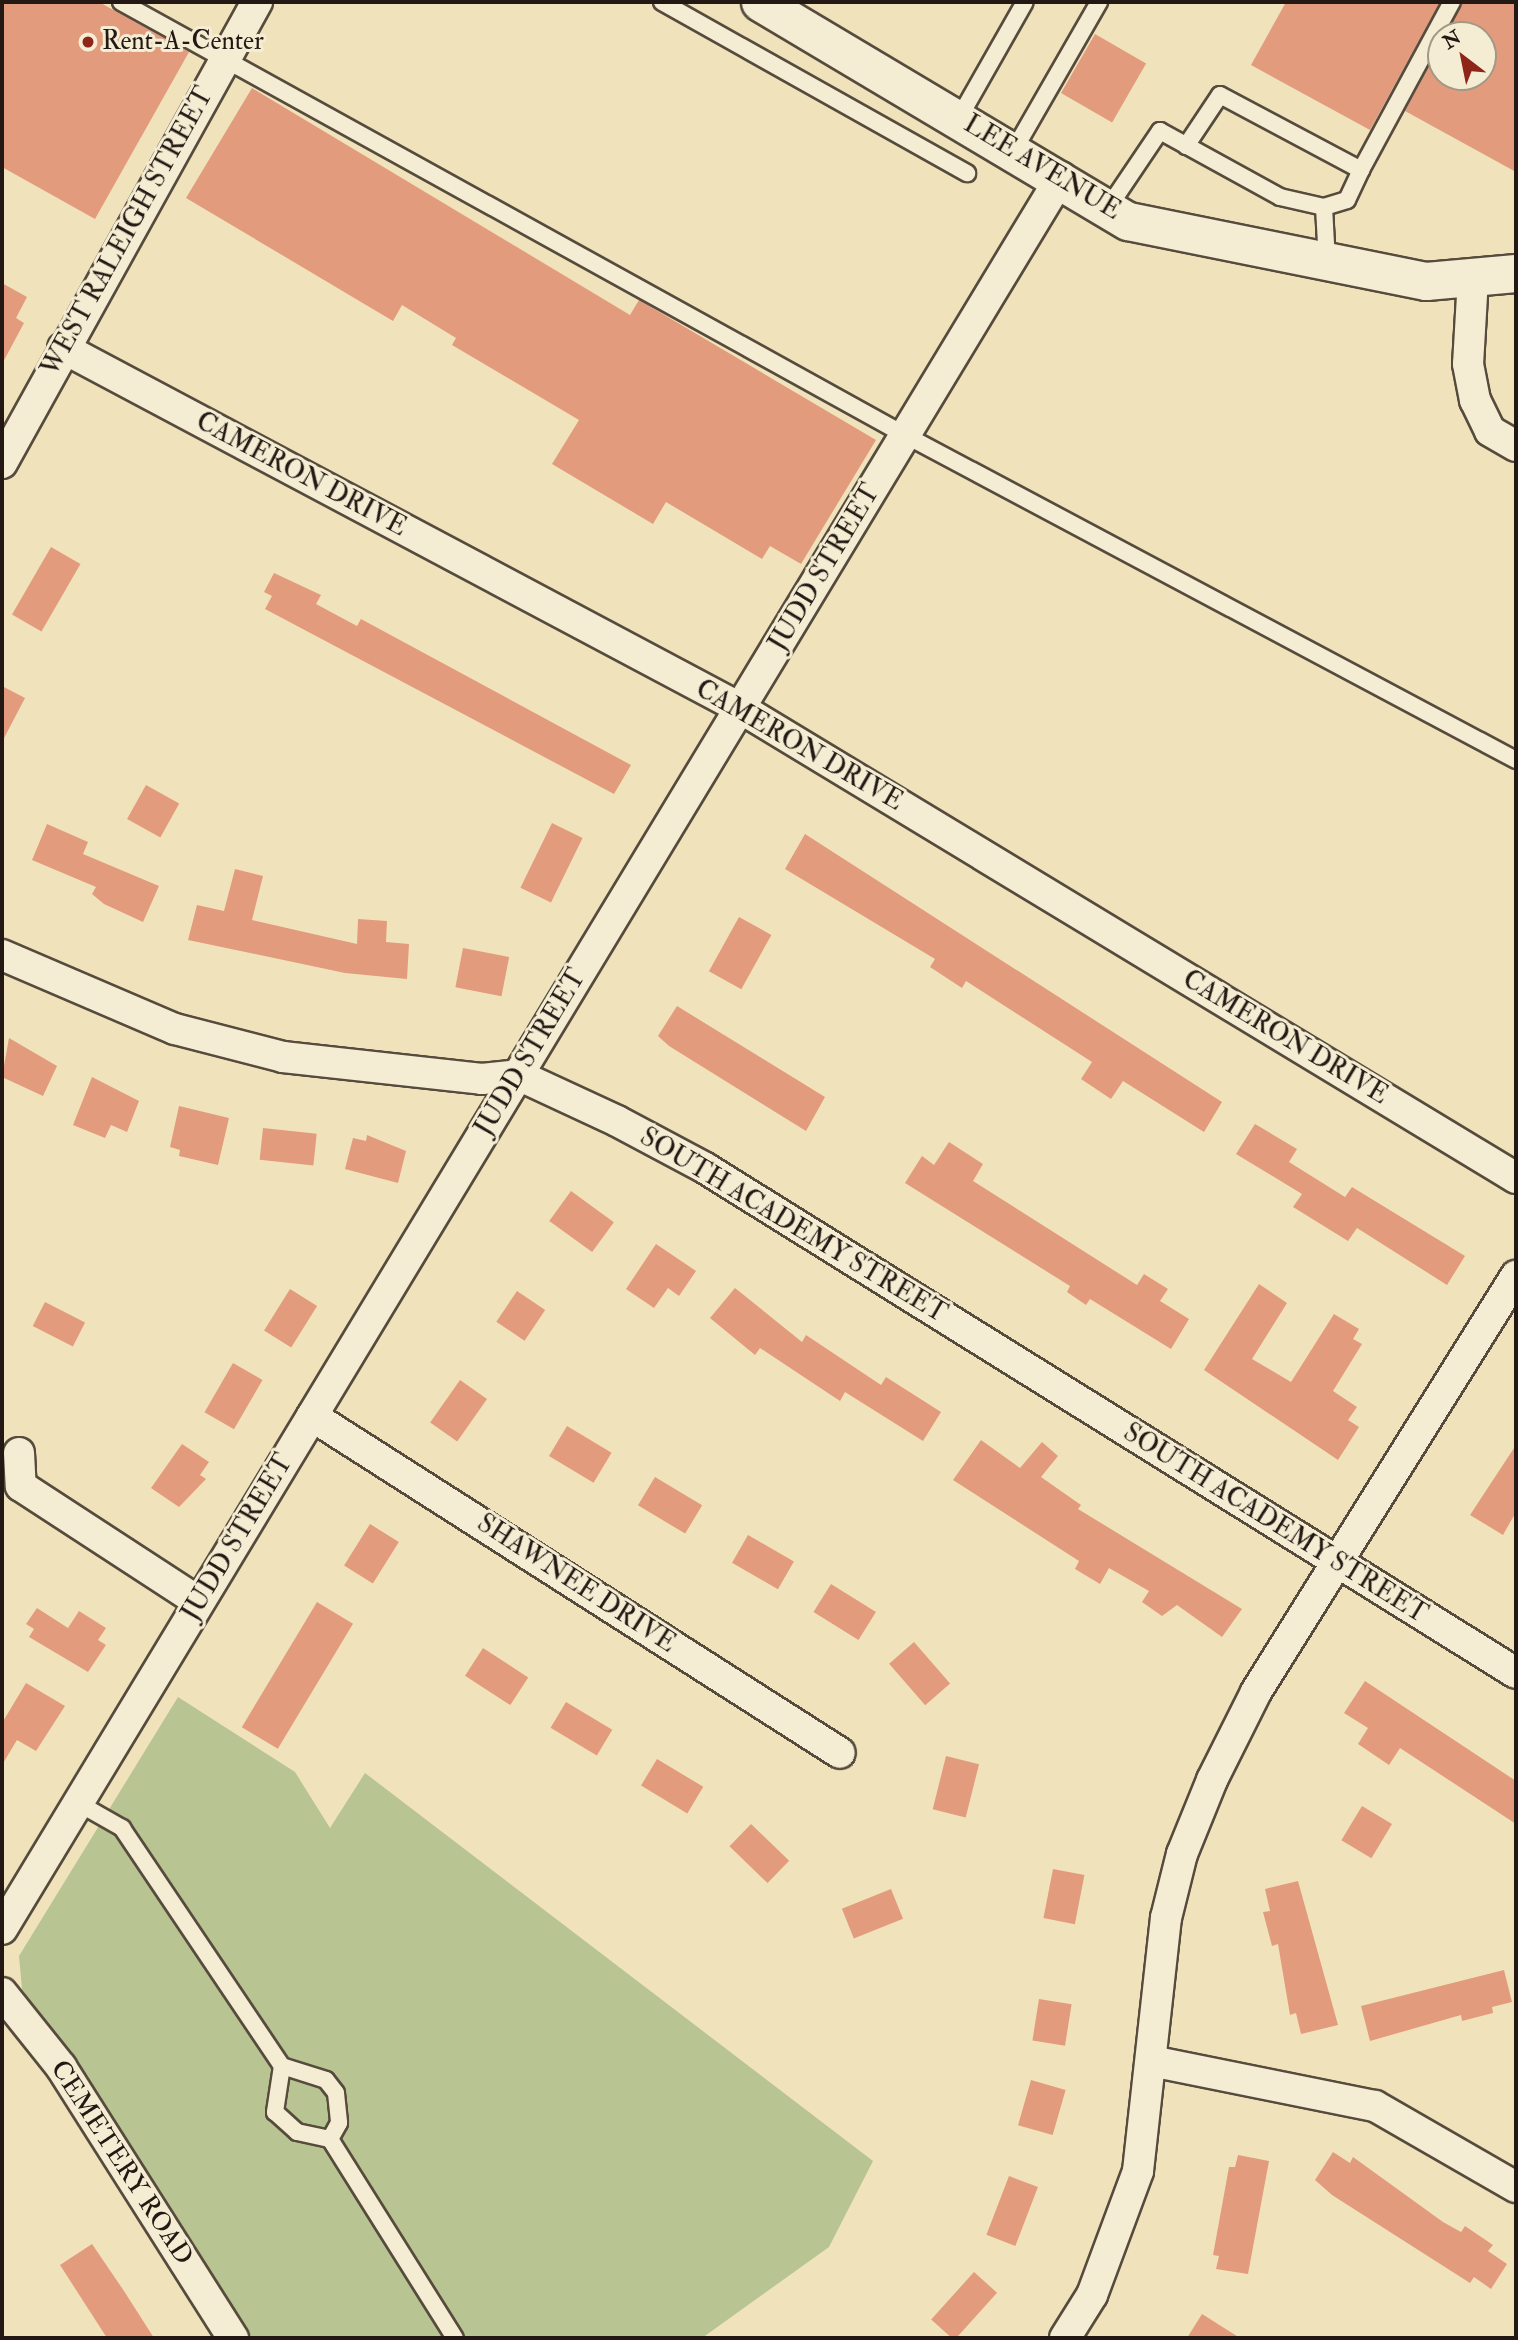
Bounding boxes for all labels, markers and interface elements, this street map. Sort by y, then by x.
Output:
north arrow [1427,21,1497,91]
text: N [1438,25,1465,55]
place label: Rent-A-Center [102,26,264,58]
marker: Rent-A-Center [80,34,96,50]
street label: WEST RALEIGH STREET [36,82,220,382]
street label: LEE AVENUE [958,109,1126,227]
street label: CAMERON DRIVE [190,406,412,544]
street label: JUDD STREET [763,479,887,657]
street label: CAMERON DRIVE [690,674,908,818]
street label: JUDD STREET [469,964,593,1142]
street label: CAMERON DRIVE [1177,964,1393,1112]
street label: SOUTH ACADEMY STREET [634,1122,952,1330]
street label: SOUTH ACADEMY STREET [1117,1417,1433,1631]
street label: JUDD STREET [176,1449,300,1627]
street label: SHAWNEE DRIVE [471,1508,681,1660]
street label: CEMETERY ROAD [43,2055,199,2271]

